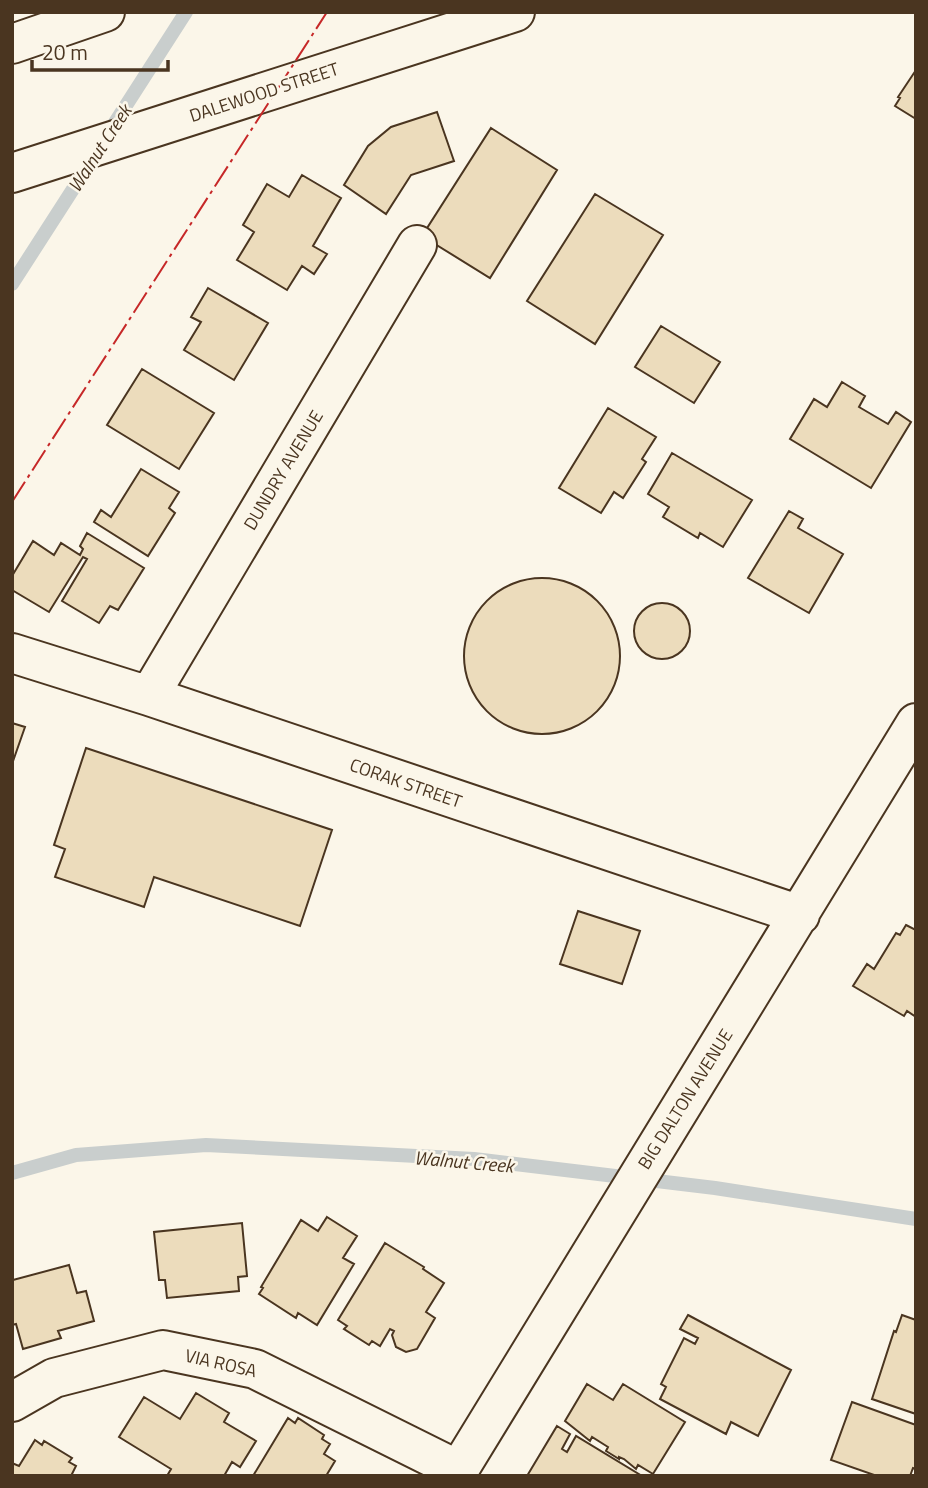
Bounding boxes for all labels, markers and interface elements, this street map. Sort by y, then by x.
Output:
scale bar [32,28,168,72]
text: 20 m [42,36,88,68]
street label: DALEWOOD STREET [186,55,343,129]
water label: Walnut Creek [60,96,140,198]
street label: DUNDRY AVENUE [236,405,330,535]
street label: CORAK STREET [346,751,466,815]
street label: BIG DALTON AVENUE [631,1024,739,1174]
water label: Walnut Creek [413,1142,517,1180]
street label: VIA ROSA [182,1342,260,1384]

